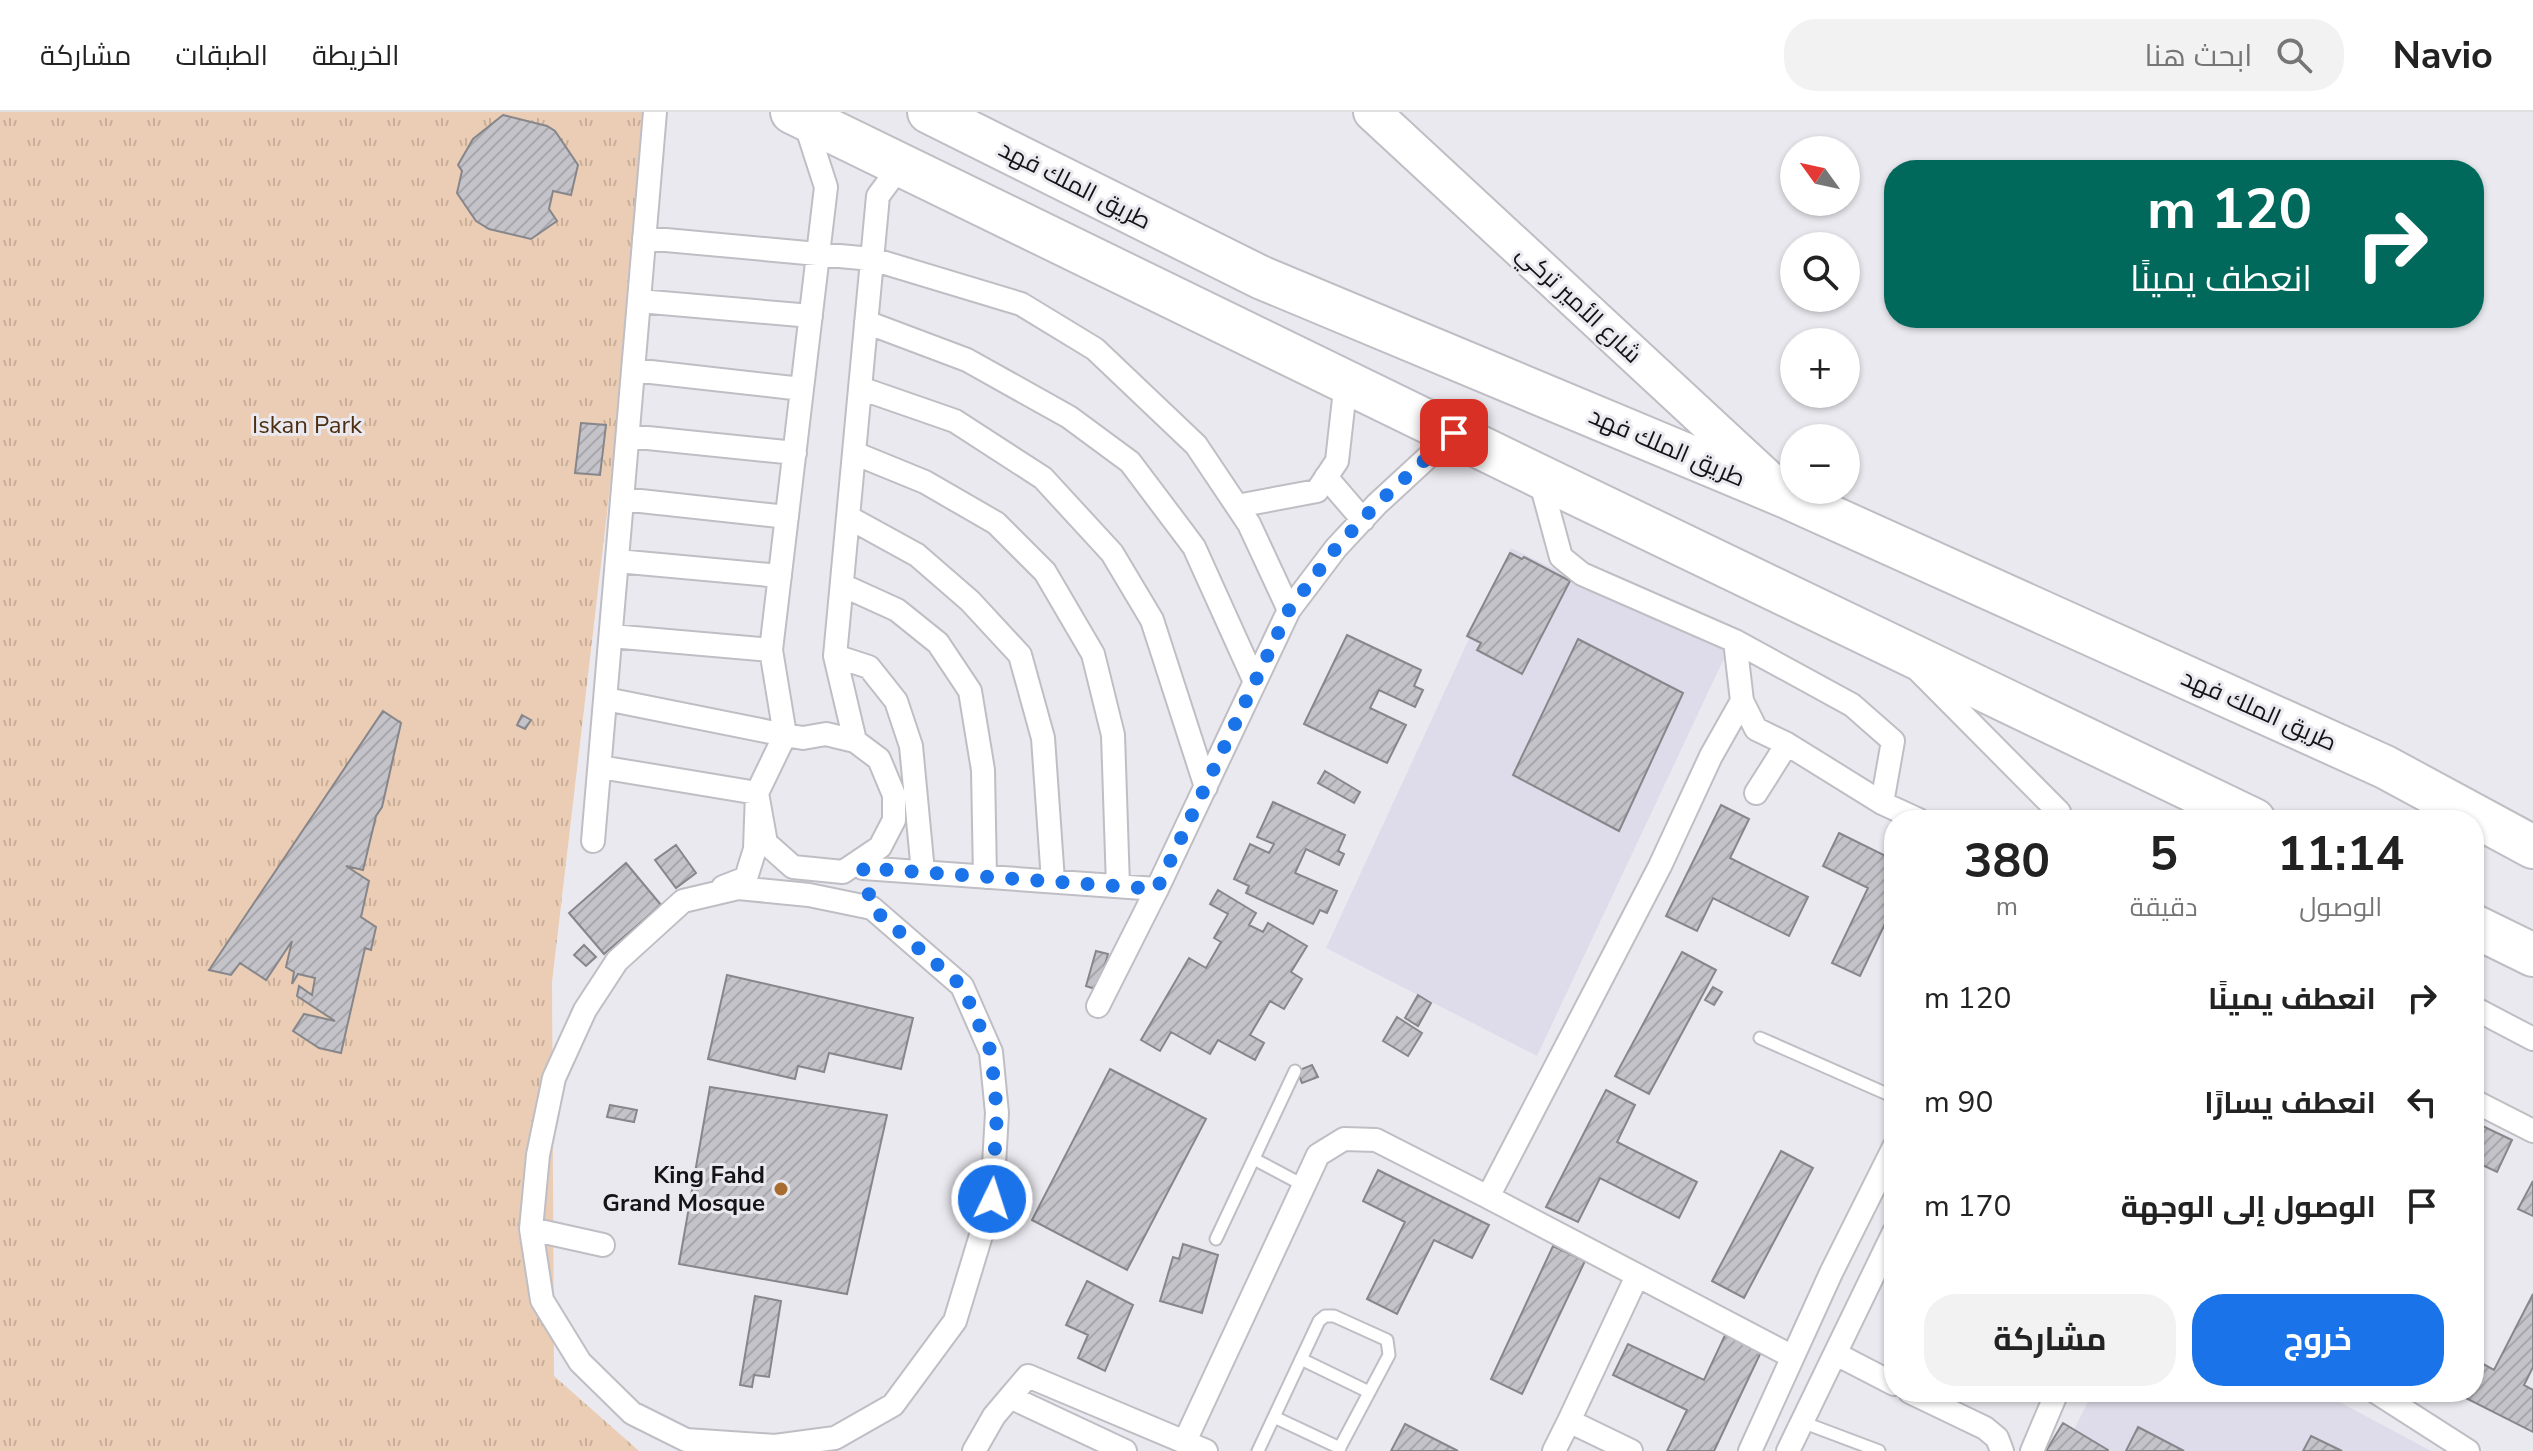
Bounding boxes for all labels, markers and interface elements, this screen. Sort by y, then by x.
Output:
search box [1784,19,2344,91]
text: Navio [2392,30,2493,81]
icon: search [2272,33,2316,77]
text: ابحث هنا [2144,36,2252,77]
text: مشاركة [40,37,131,75]
text: الطبقات [175,37,268,75]
text: الخريطة [312,37,399,75]
street label: طريق الملك فهد [993,133,1157,237]
north arrow [1780,136,1860,216]
map controls [1780,136,1860,504]
text: 120 m [2147,171,2312,248]
icon: right [2340,192,2444,296]
button: search [1780,232,1860,312]
street label: شارع الأمير تركي [1507,238,1649,373]
text: انعطف يمينًا [2130,255,2312,304]
button: + [1780,328,1860,408]
pin [1420,399,1488,467]
street label: طريق الملك فهد [1584,400,1750,494]
park label: Iskan Park [252,409,363,441]
icon: arrive [1432,411,1476,455]
button: − [1780,424,1860,504]
street label: طريق الملك فهد [2176,661,2342,759]
text: 5 [2149,821,2178,887]
text: 11:14 [2277,821,2404,887]
text: 380 [1964,828,2050,894]
text: m [1996,889,2018,924]
text: دقيقة [2130,890,2197,925]
text: الوصول [2299,890,2382,925]
icon: right [2400,976,2444,1020]
text: 120 m [1924,978,2011,1019]
text: انعطف يمينًا [2208,979,2376,1020]
icon: left [2400,1080,2444,1124]
text: 90 m [1924,1082,1993,1123]
text: انعطف يسارًا [2204,1083,2376,1124]
position arrow [950,1157,1034,1241]
place label: King Fahd Grand Mosque [602,1159,765,1219]
marker: King Fahd Grand Mosque [772,1180,790,1198]
icon: arrive [2400,1184,2444,1228]
text: 170 m [1924,1186,2011,1227]
text: الوصول إلى الوجهة [2121,1187,2376,1228]
button: مشاركة [1924,1294,2176,1386]
button: خروج [2192,1294,2444,1386]

